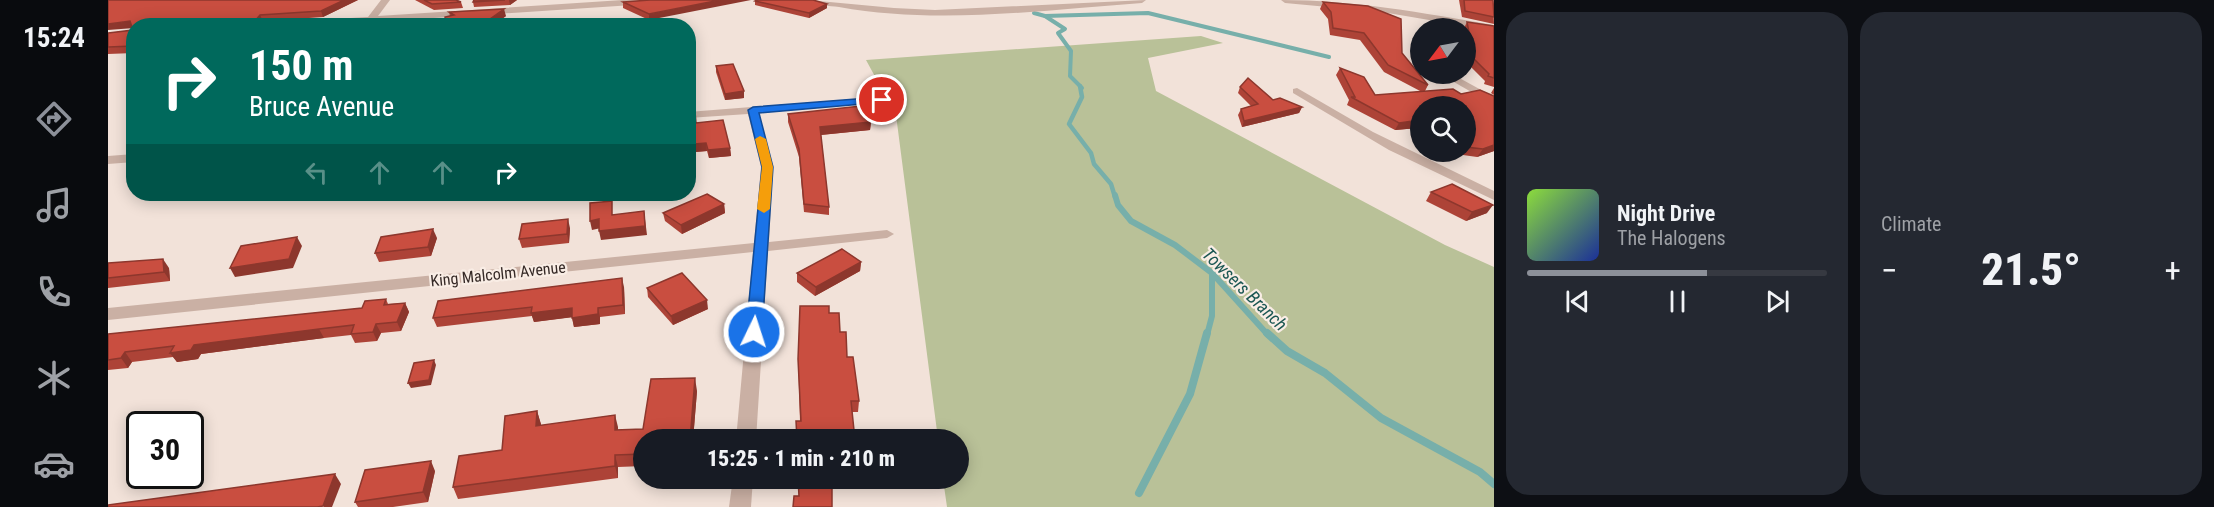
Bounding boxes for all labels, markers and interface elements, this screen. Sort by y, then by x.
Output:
north arrow [1410,18,1476,84]
map controls [1410,18,1476,162]
text: 15:24 [23,22,85,54]
text: 150 m [249,41,354,90]
icon: right [150,42,228,120]
pin [856,74,907,125]
icon: arrive [865,83,898,116]
text: Bruce Avenue [249,91,394,123]
button: search [1410,96,1476,162]
icon: directions [33,98,75,140]
icon: left [300,156,333,189]
icon: ahead [363,156,396,189]
icon: ahead [426,156,459,189]
icon: right [489,156,522,189]
icon: music [33,184,75,226]
text: Night Drive [1617,201,1715,226]
text: Climate [1881,212,1941,236]
text: The Halogens [1617,226,1726,250]
water label: Towsers Branch [1198,243,1292,335]
text: 21.5° [1981,243,2081,296]
text: − [1881,251,1898,290]
text: + [2165,251,2181,290]
street label: King Malcolm Avenue [429,257,567,291]
icon: phone [33,271,75,313]
icon: previous [1561,285,1594,318]
icon: pause [1661,285,1694,318]
icon: next [1761,285,1794,318]
position arrow [722,300,786,364]
icon: climate [33,357,75,399]
speed limit sign: 30 [126,411,204,489]
icon: car [33,443,75,485]
text: 15:25 · 1 min · 210 m [707,446,895,471]

